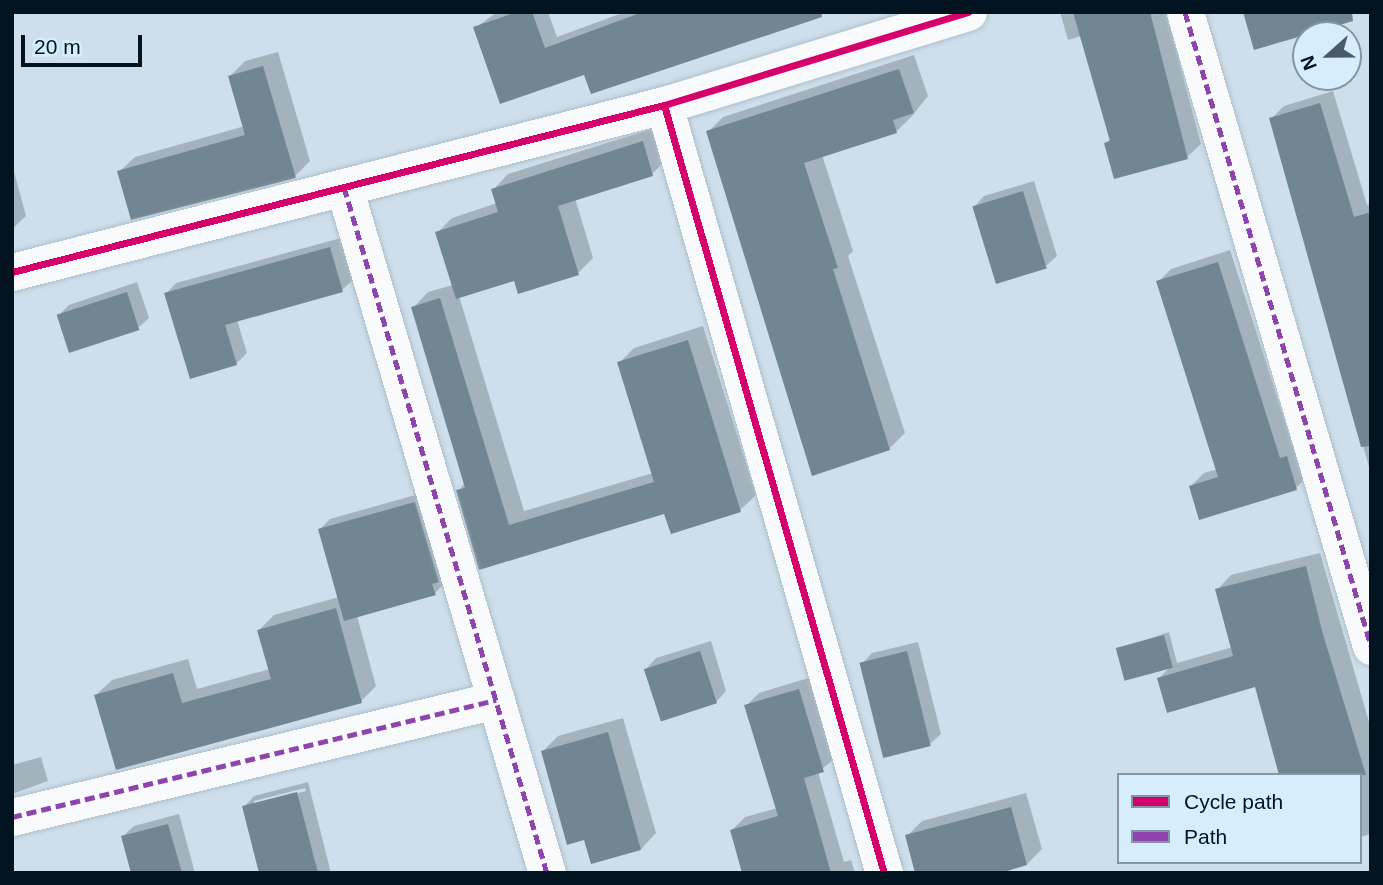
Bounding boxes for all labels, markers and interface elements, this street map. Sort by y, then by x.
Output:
scale bar [24,21,145,65]
north arrow [1292,21,1362,91]
text: 20 m [34,35,81,58]
text: N [1297,53,1321,73]
legend [1117,773,1362,864]
text: Cycle path [1184,790,1283,813]
text: Path [1184,825,1227,848]

